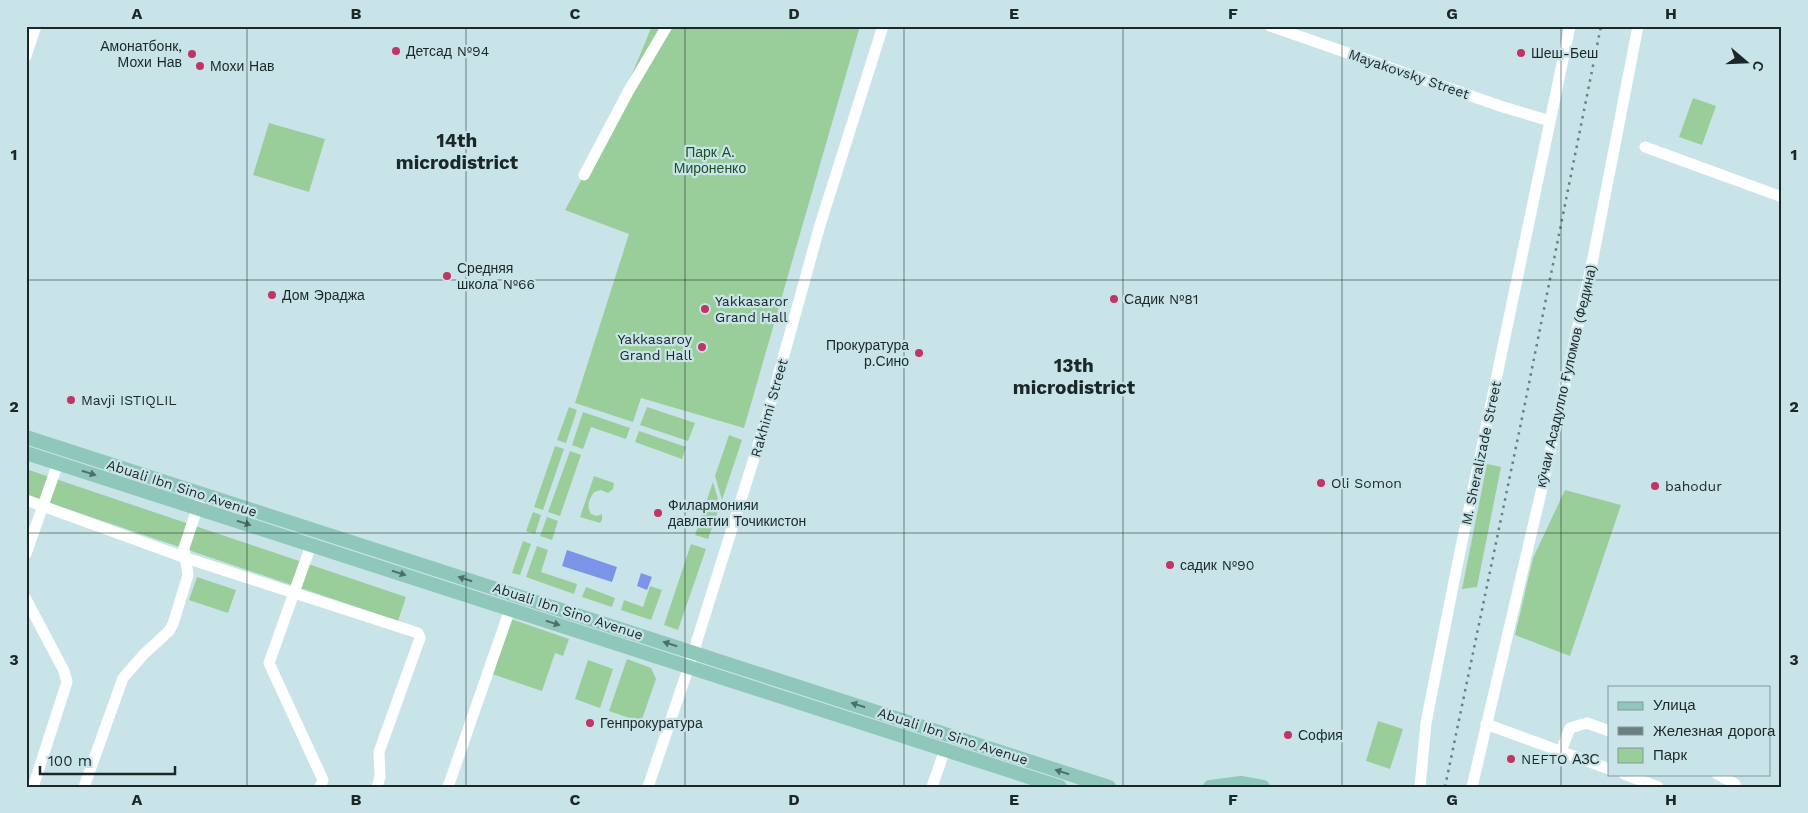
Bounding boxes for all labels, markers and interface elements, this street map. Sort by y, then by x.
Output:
text: A [132,4,143,23]
text: B [351,4,362,23]
text: C [570,4,581,23]
text: D [788,4,800,23]
text: E [1009,4,1019,23]
text: F [1228,4,1238,23]
text: G [1446,4,1458,23]
text: H [1665,4,1677,23]
place label: Амонатбонк, Мохи Нав [100,38,182,70]
north arrow [1720,38,1770,88]
place label: Детсад №94 [406,43,489,59]
marker: Детсад №94 [390,45,402,57]
place label: Шеш-Беш [1531,45,1598,61]
street label: Mayakovsky Street [1347,46,1472,102]
marker: Шеш-Беш [1515,47,1527,59]
marker: Амонатбонк, Мохи Нав [186,48,198,60]
place label: Мохи Нав [210,58,274,74]
text: С [1749,59,1768,74]
marker: Мохи Нав [194,60,206,72]
district label: 14th microdistrict [396,129,519,174]
park label: Парк А. Мироненко [674,144,746,176]
text: 1 [11,145,17,164]
text: 1 [1791,145,1797,164]
place label: Средняя школа №66 [457,260,535,292]
street label: кӯчаи Асадулло Ғуломов (Федина) [1533,263,1599,489]
marker: Средняя школа №66 [441,270,453,282]
place label: Дом Эраджа [282,287,365,303]
marker: Дом Эраджа [266,289,278,301]
place label: Садик №81 [1124,291,1198,307]
place label: Yakkasaror Grand Hall [715,293,789,325]
marker: Садик №81 [1108,293,1120,305]
marker: Yakkasaror Grand Hall [699,303,711,315]
place label: Yakkasaroy Grand Hall [617,331,693,363]
place label: Прокуратура р.Сино [826,337,909,369]
marker: Yakkasaroy Grand Hall [696,341,708,353]
marker: Прокуратура р.Сино [913,347,925,359]
district label: 13th microdistrict [1013,354,1136,399]
street label: Rakhimi Street [747,357,791,459]
street label: M. Sheralizade Street [1458,379,1504,526]
place label: Mavji ISTIQLIL [81,392,177,408]
marker: Mavji ISTIQLIL [65,394,77,406]
text: 2 [9,397,19,416]
text: 2 [1789,397,1799,416]
street label: Abuali Ibn Sino Avenue [105,456,259,520]
one-way arrow [82,470,97,478]
place label: Oli Somon [1331,475,1402,491]
marker: Oli Somon [1315,477,1327,489]
place label: bahodur [1665,478,1722,494]
marker: bahodur [1649,480,1661,492]
place label: Филармонияи давлатии Точикистон [668,497,806,529]
marker: Филармонияи давлатии Точикистон [652,507,664,519]
one-way arrow [237,520,252,528]
place label: садик №90 [1180,557,1254,573]
marker: садик №90 [1164,559,1176,571]
one-way arrow [391,570,406,578]
one-way arrow [458,575,473,582]
street label: Abuali Ibn Sino Avenue [491,579,645,643]
one-way arrow [546,620,561,627]
one-way arrow [663,639,678,647]
text: 3 [9,650,19,669]
text: 3 [1789,650,1799,669]
legend [1608,686,1770,776]
text: Улица [1653,696,1696,714]
one-way arrow [850,701,865,709]
street label: Abuali Ibn Sino Avenue [876,704,1030,768]
place label: Генпрокуратура [600,715,703,731]
marker: Генпрокуратура [584,717,596,729]
text: Железная дорога [1653,722,1776,740]
place label: София [1298,727,1343,743]
marker: София [1282,729,1294,741]
scale bar [40,743,175,775]
text: Парк [1653,746,1687,764]
place label: NEFTO АЗС [1521,751,1600,767]
text: 100 m [48,752,92,770]
marker: NEFTO АЗС [1505,753,1517,765]
one-way arrow [1055,767,1070,775]
text: A [132,790,143,809]
text: B [351,790,362,809]
text: C [570,790,581,809]
text: D [788,790,800,809]
text: E [1009,790,1019,809]
text: F [1228,790,1238,809]
text: G [1446,790,1458,809]
text: H [1665,790,1677,809]

